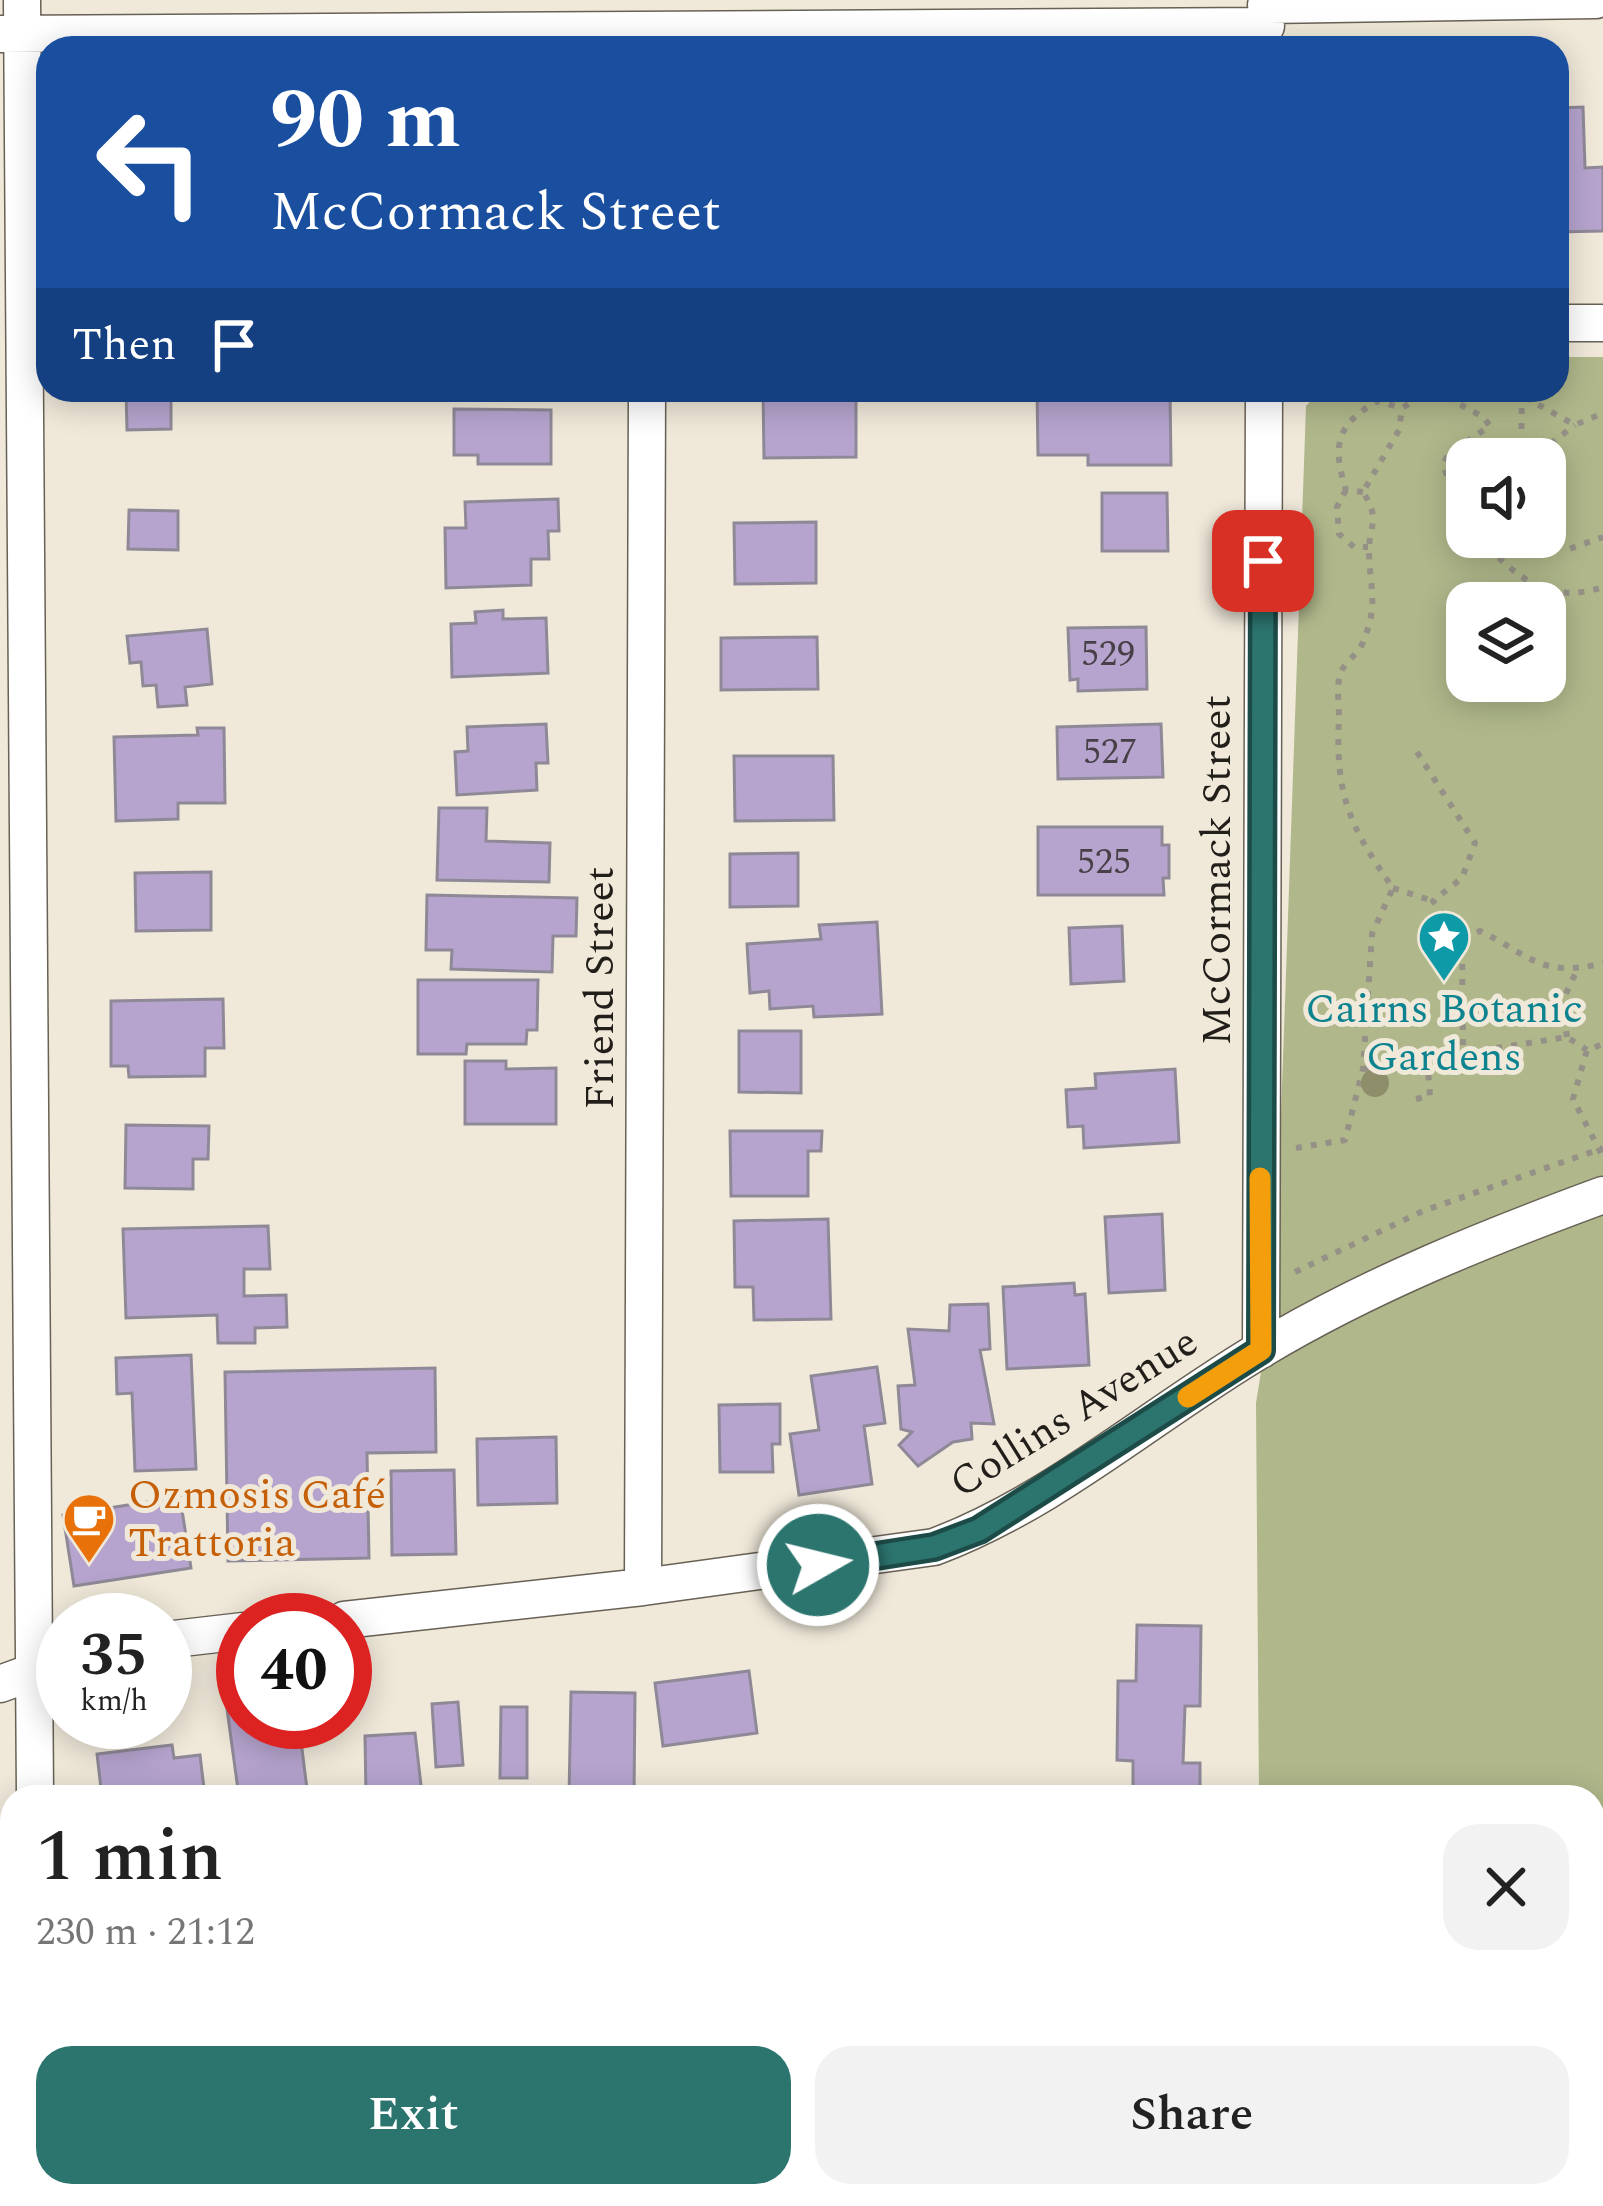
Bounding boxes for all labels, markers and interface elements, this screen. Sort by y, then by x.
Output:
text: 90 m [270,57,461,185]
icon: left [72,84,228,240]
text: McCormack Street [270,172,721,254]
text: Then [72,311,177,380]
icon: arrive [201,312,267,378]
map controls [1446,438,1566,702]
button: sound [1446,438,1566,558]
pin [1212,510,1314,612]
icon: arrive [1230,528,1296,594]
button: layers [1446,582,1566,702]
house number: 529 [1081,627,1135,682]
street label: McCormack Street [1186,695,1249,1045]
house number: 527 [1083,725,1137,780]
house number: 525 [1077,835,1131,890]
street label: Friend Street [569,866,632,1110]
place icon: Cairns Botanic Gardens [1416,909,1472,983]
place label: Cairns Botanic Gardens [1305,978,1583,1089]
street label: Collins Avenue [937,1311,1211,1515]
place label: Ozmosis Café Trattoria [128,1464,386,1575]
cafe icon: Ozmosis Café Trattoria [61,1491,117,1565]
position arrow [755,1502,881,1628]
speed limit sign: 40 [216,1593,372,1749]
text: 35 [80,1610,148,1702]
text: km/h [80,1678,148,1724]
text: 1 min [36,1803,223,1912]
button: close [1443,1824,1569,1950]
text: 230 m · 21:12 [36,1903,255,1962]
button: Exit [36,2046,791,2184]
button: Share [815,2046,1569,2184]

